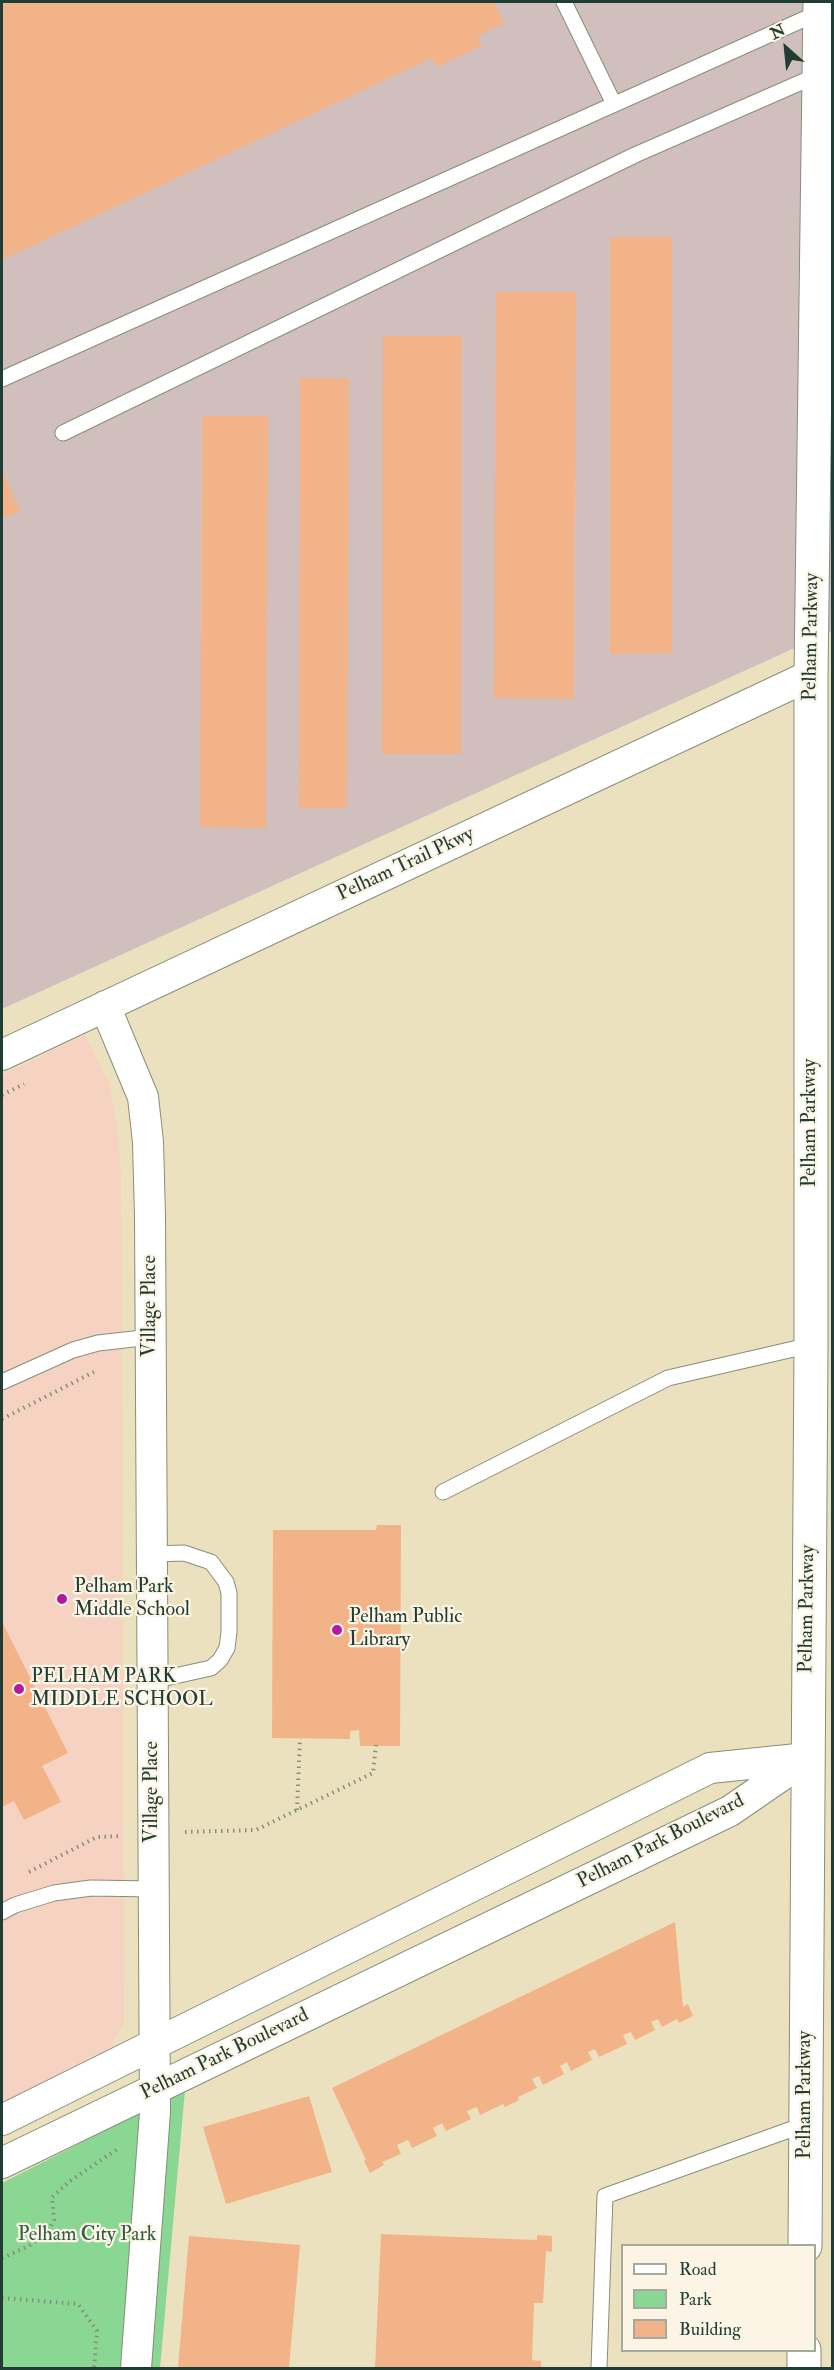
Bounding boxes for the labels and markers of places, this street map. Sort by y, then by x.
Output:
place label: Pelham Park Middle School [74,1576,190,1623]
marker: Pelham Park Middle School [55,1592,69,1606]
place label: Pelham Public Library [349,1606,462,1653]
marker: Pelham Public Library [330,1623,344,1637]
place label: PELHAM PARK MIDDLE SCHOOL [31,1666,213,1713]
marker: PELHAM PARK MIDDLE SCHOOL [12,1682,26,1696]

